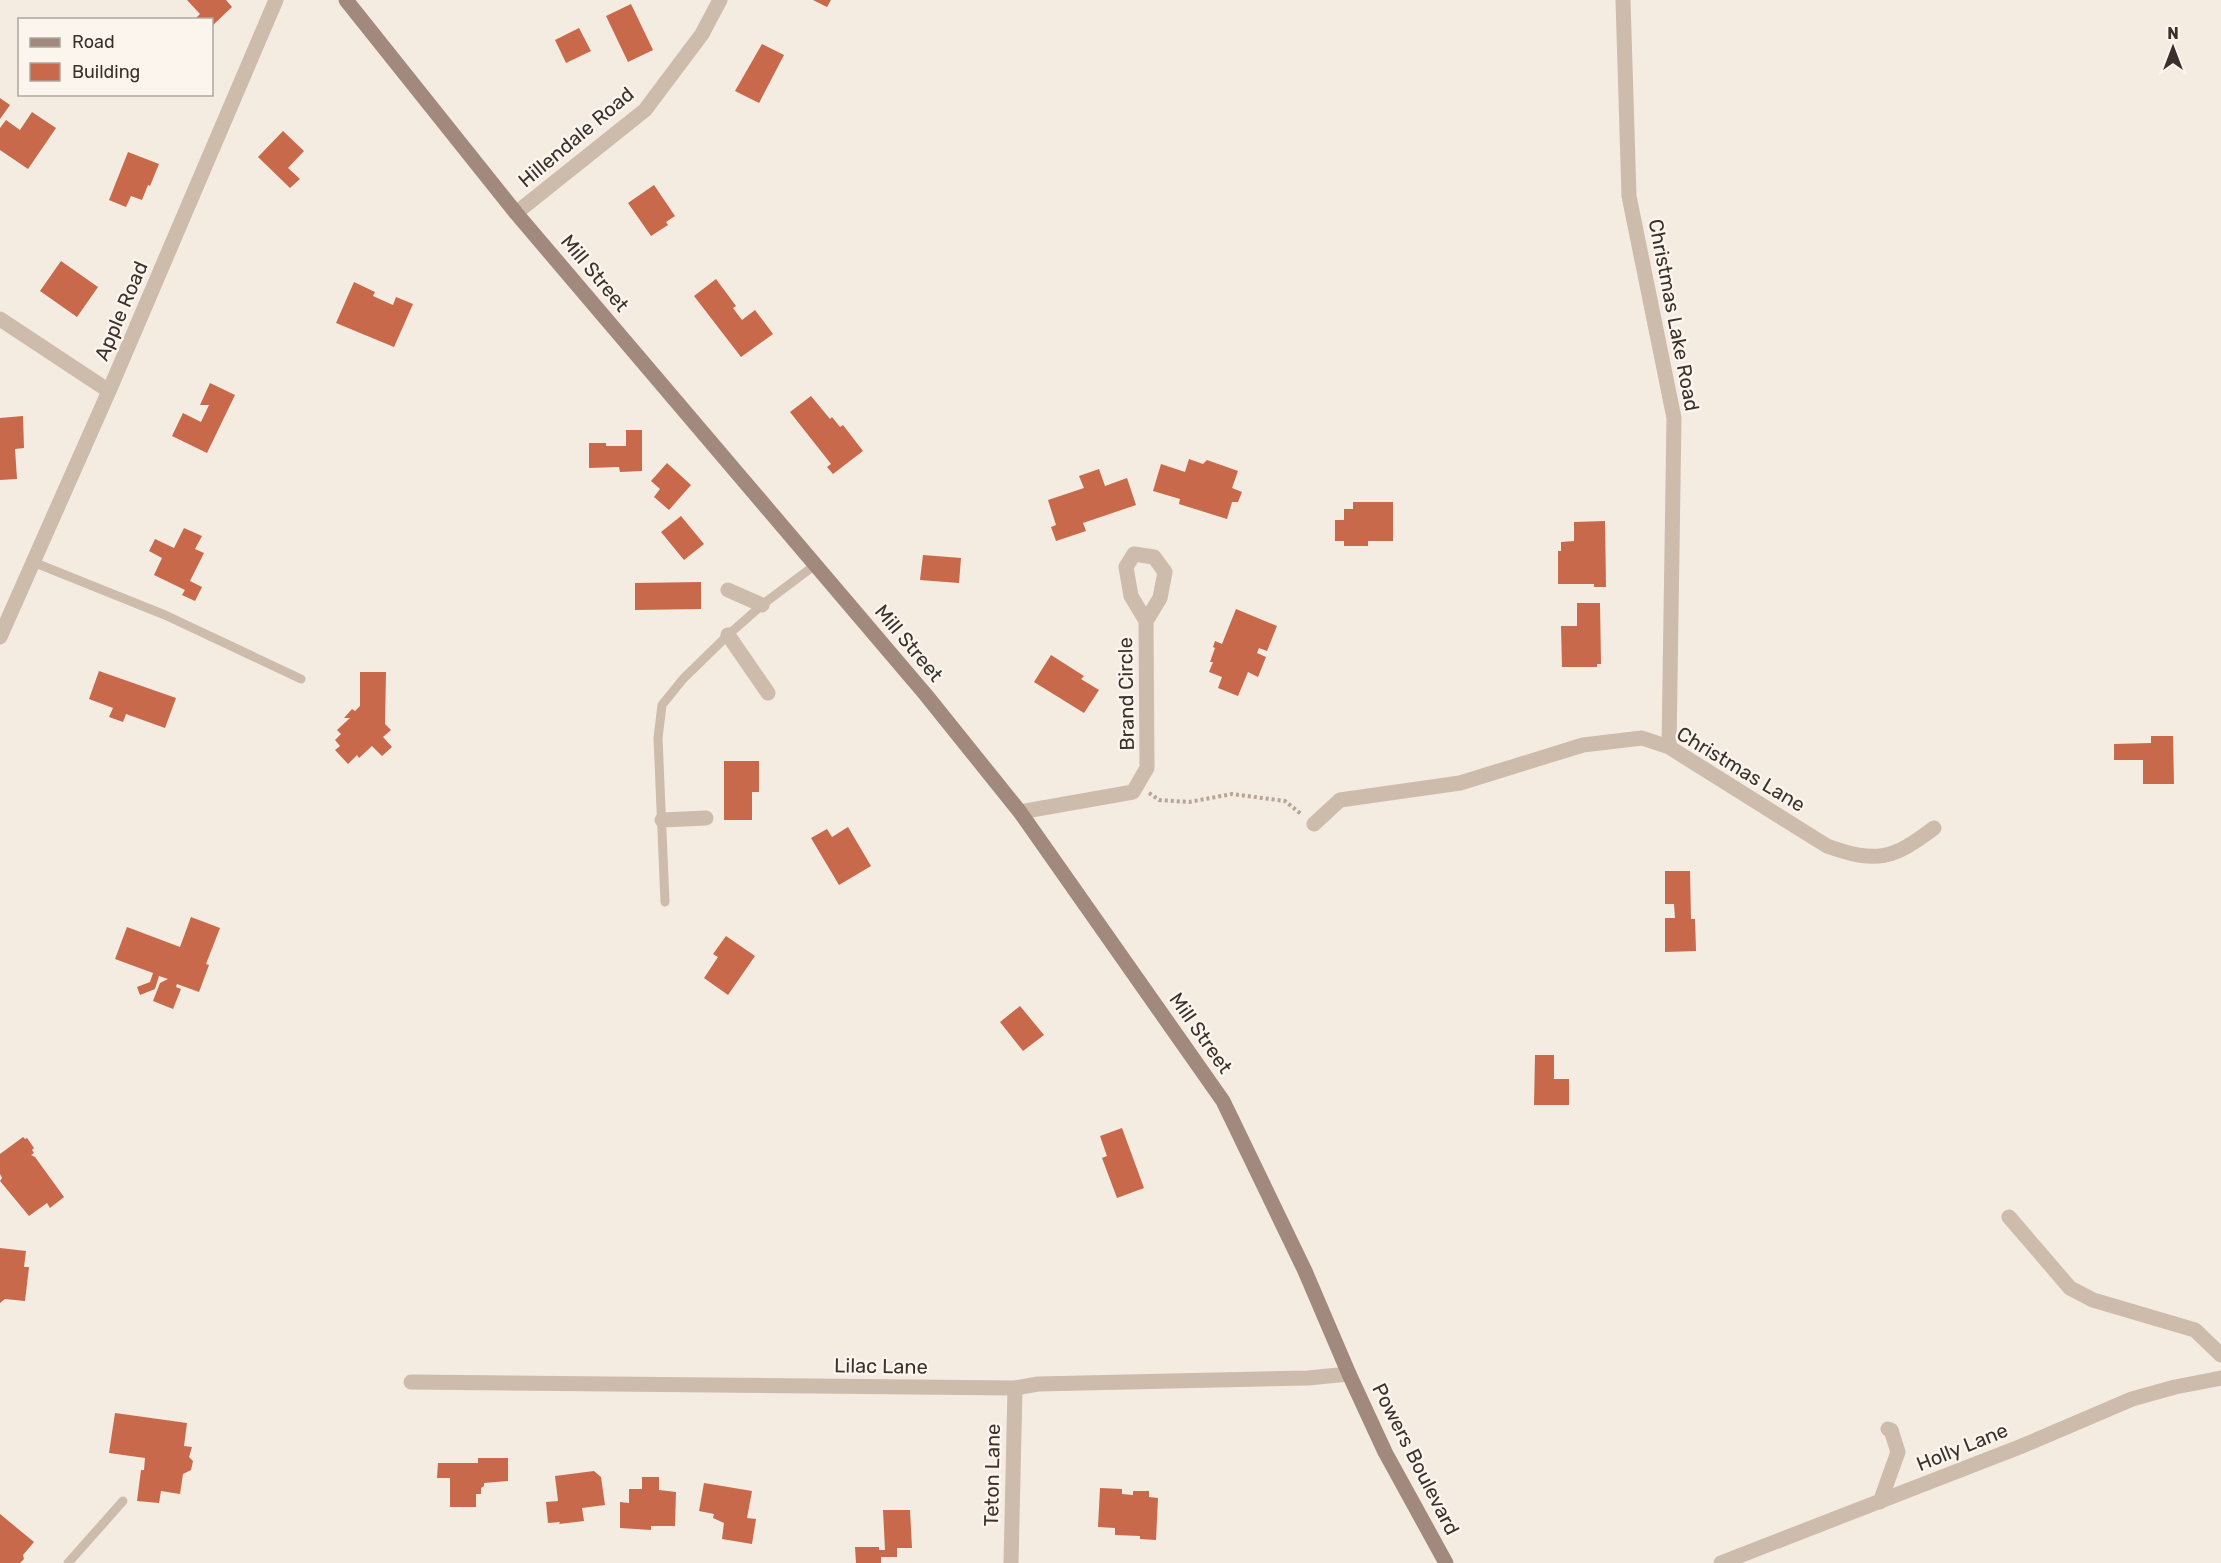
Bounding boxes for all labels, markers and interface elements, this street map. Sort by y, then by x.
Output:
legend [18,18,213,96]
north arrow [2143,18,2203,78]
text: N [2167,24,2179,43]
text: Road [72,31,115,53]
text: Building [72,61,140,83]
street label: Hillendale Road [513,82,639,192]
street label: Christmas Lake Road [1644,217,1704,413]
street label: Mill Street [556,230,634,317]
street label: Apple Road [89,258,153,364]
street label: Mill Street [870,600,948,687]
street label: Brand Circle [1113,637,1139,751]
street label: Christmas Lane [1672,721,1810,817]
street label: Mill Street [1164,988,1238,1078]
street label: Lilac Lane [834,1353,928,1379]
street label: Powers Boulevard [1367,1379,1465,1539]
street label: Holly Lane [1913,1418,2011,1476]
street label: Teton Lane [979,1423,1005,1527]

